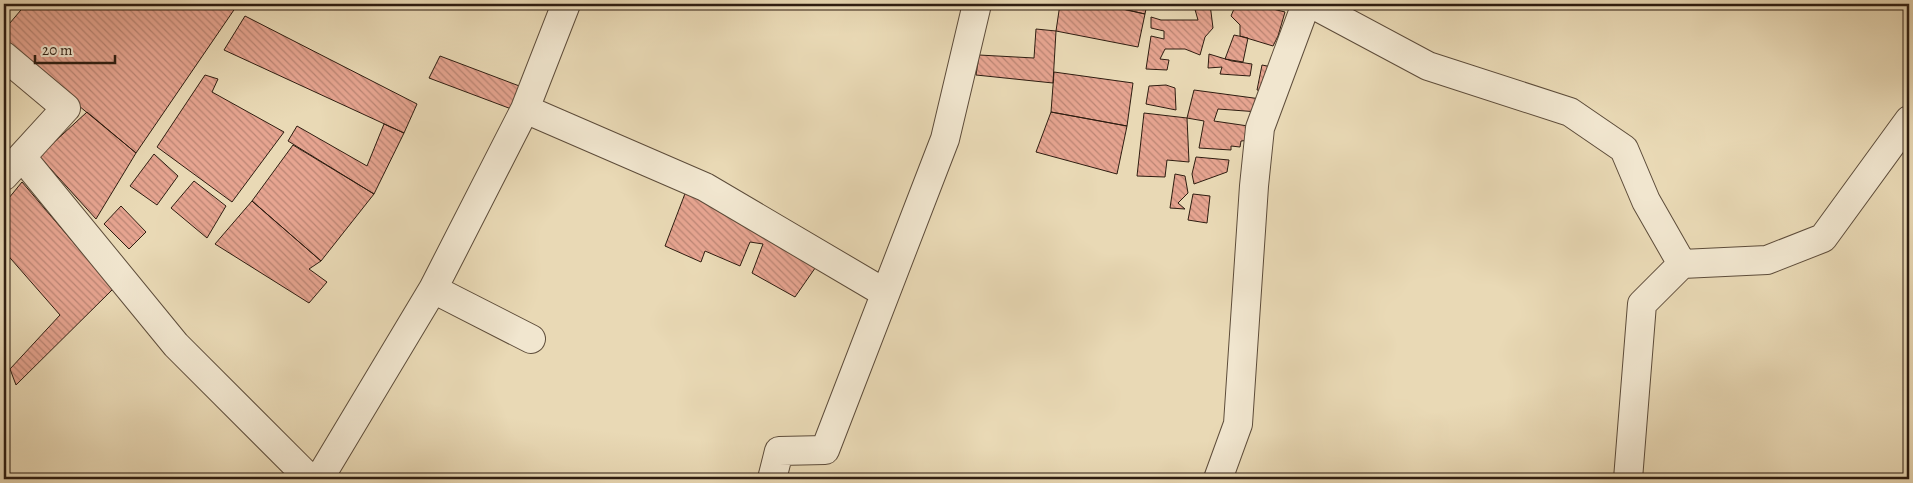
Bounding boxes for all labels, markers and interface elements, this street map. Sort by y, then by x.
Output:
scale bar [35,32,115,64]
text: 20 m [42,40,73,60]

